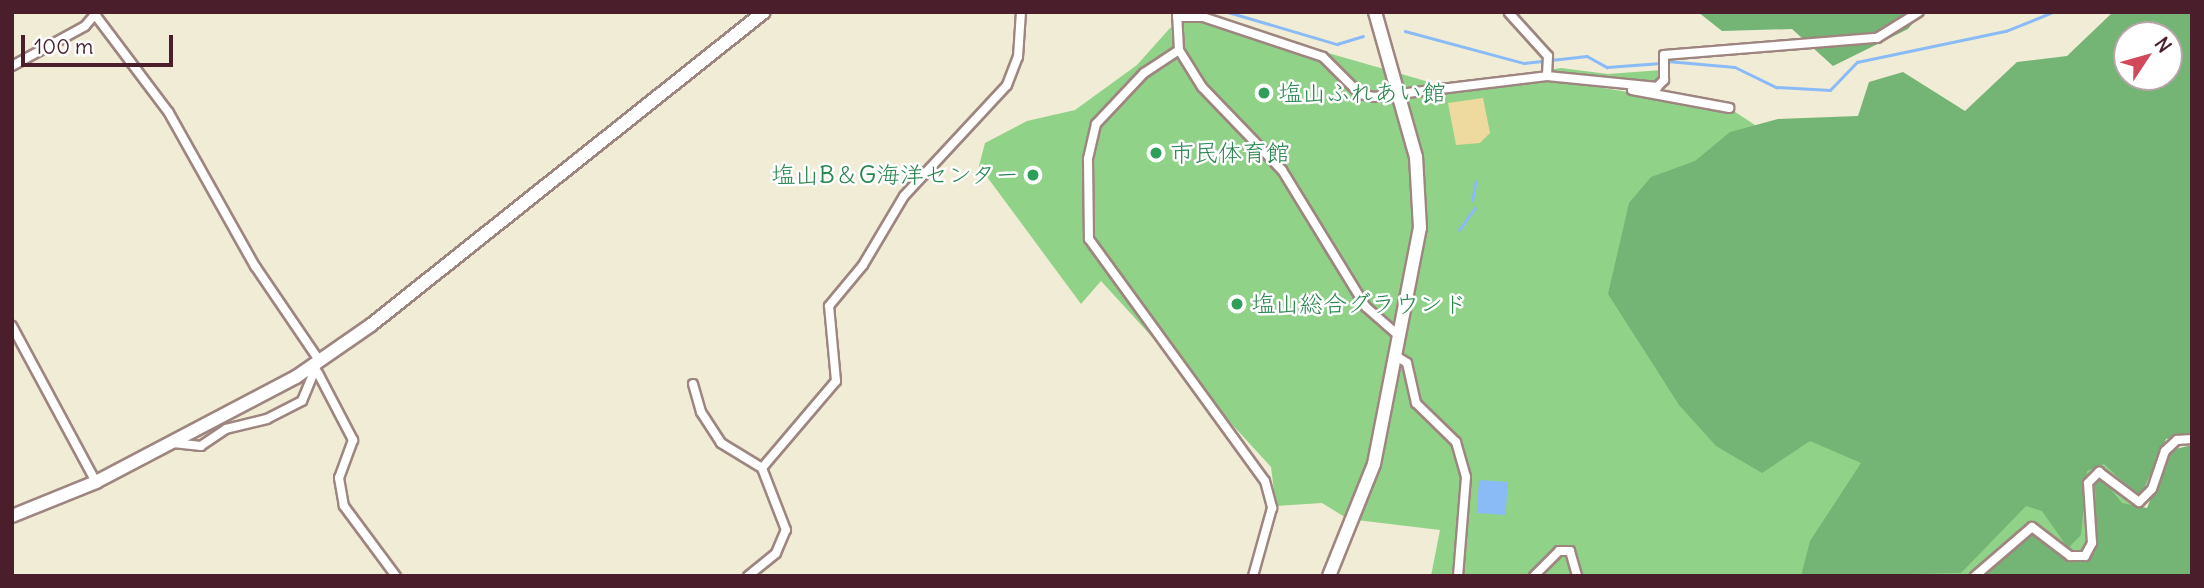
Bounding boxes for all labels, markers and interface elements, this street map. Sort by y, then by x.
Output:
scale bar [24,21,177,65]
north arrow [2113,21,2183,91]
text: N [2150,32,2177,57]
text: 100 m [34,33,93,60]
place label: 塩山ふれあい館 [1278,79,1446,107]
marker: 塩山ふれあい館 [1256,85,1272,101]
place label: 市民体育館 [1170,139,1290,167]
marker: 市民体育館 [1148,145,1164,161]
place label: 塩山B＆G海洋センター [770,161,1019,189]
marker: 塩山B＆G海洋センター [1025,167,1041,183]
place label: 塩山総合グラウンド [1251,290,1467,318]
marker: 塩山総合グラウンド [1229,296,1245,312]

